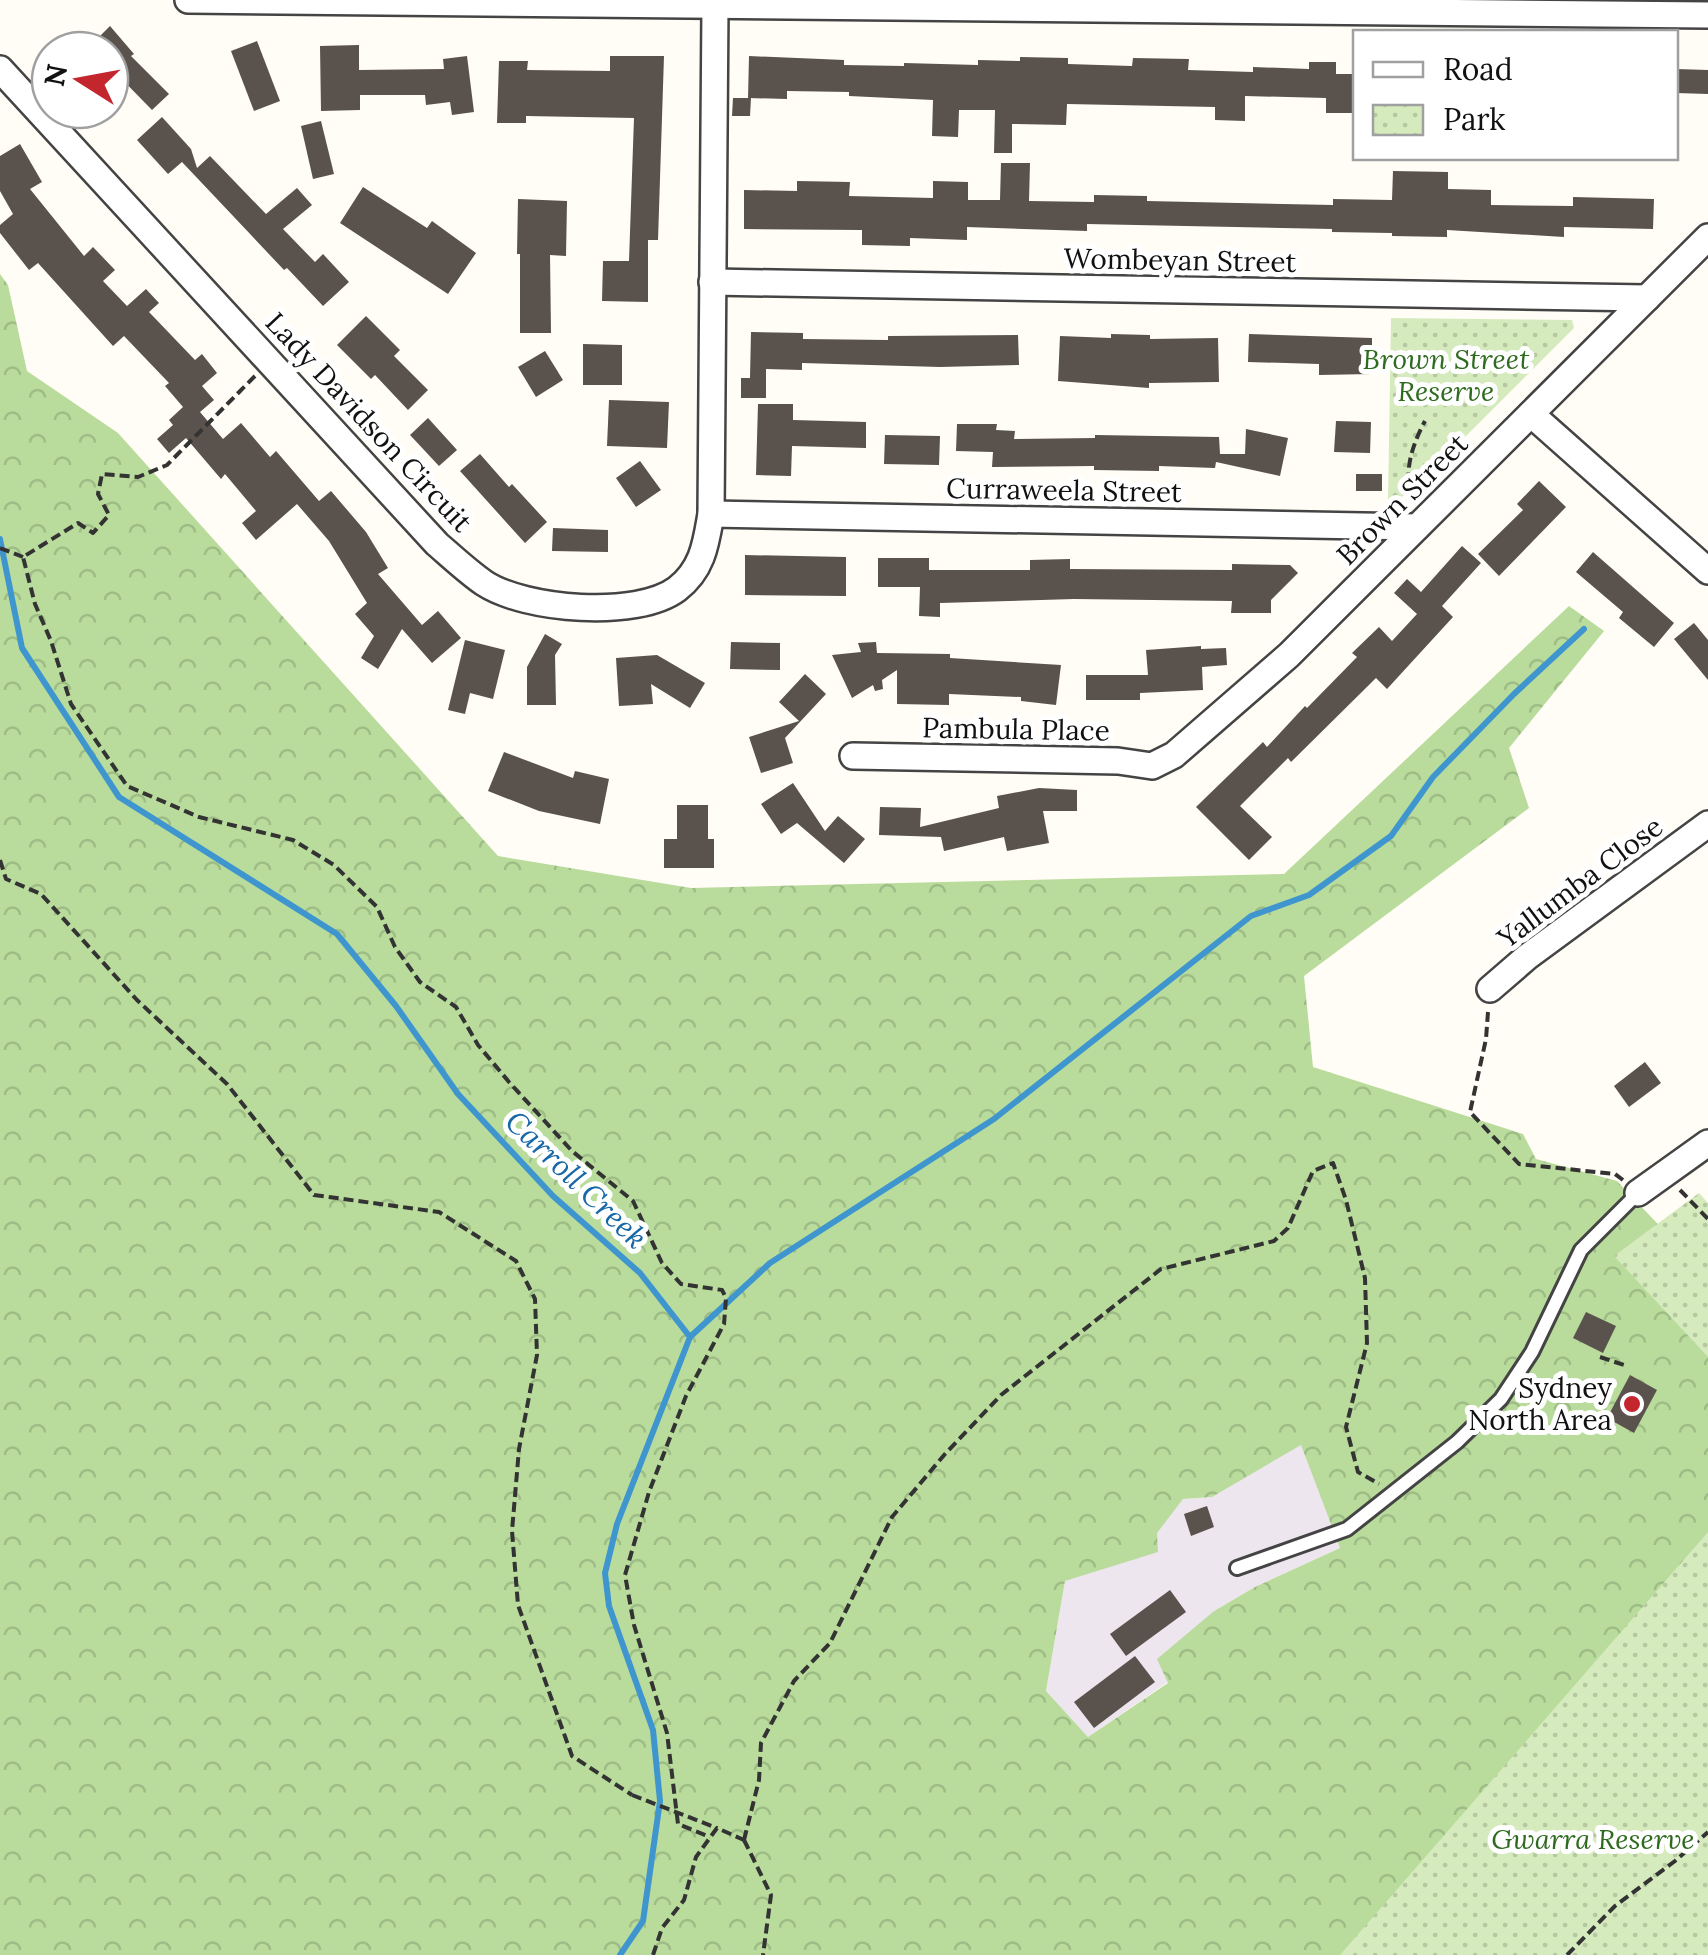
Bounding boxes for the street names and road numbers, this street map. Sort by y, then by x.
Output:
street label: Wombeyan Street [1063,240,1297,280]
street label: Lady Davidson Circuit [258,305,480,539]
street label: Brown Street [1329,426,1475,572]
street label: Curraweela Street [946,470,1182,510]
street label: Pambula Place [922,709,1110,749]
street label: Yallumba Close [1489,808,1670,956]

